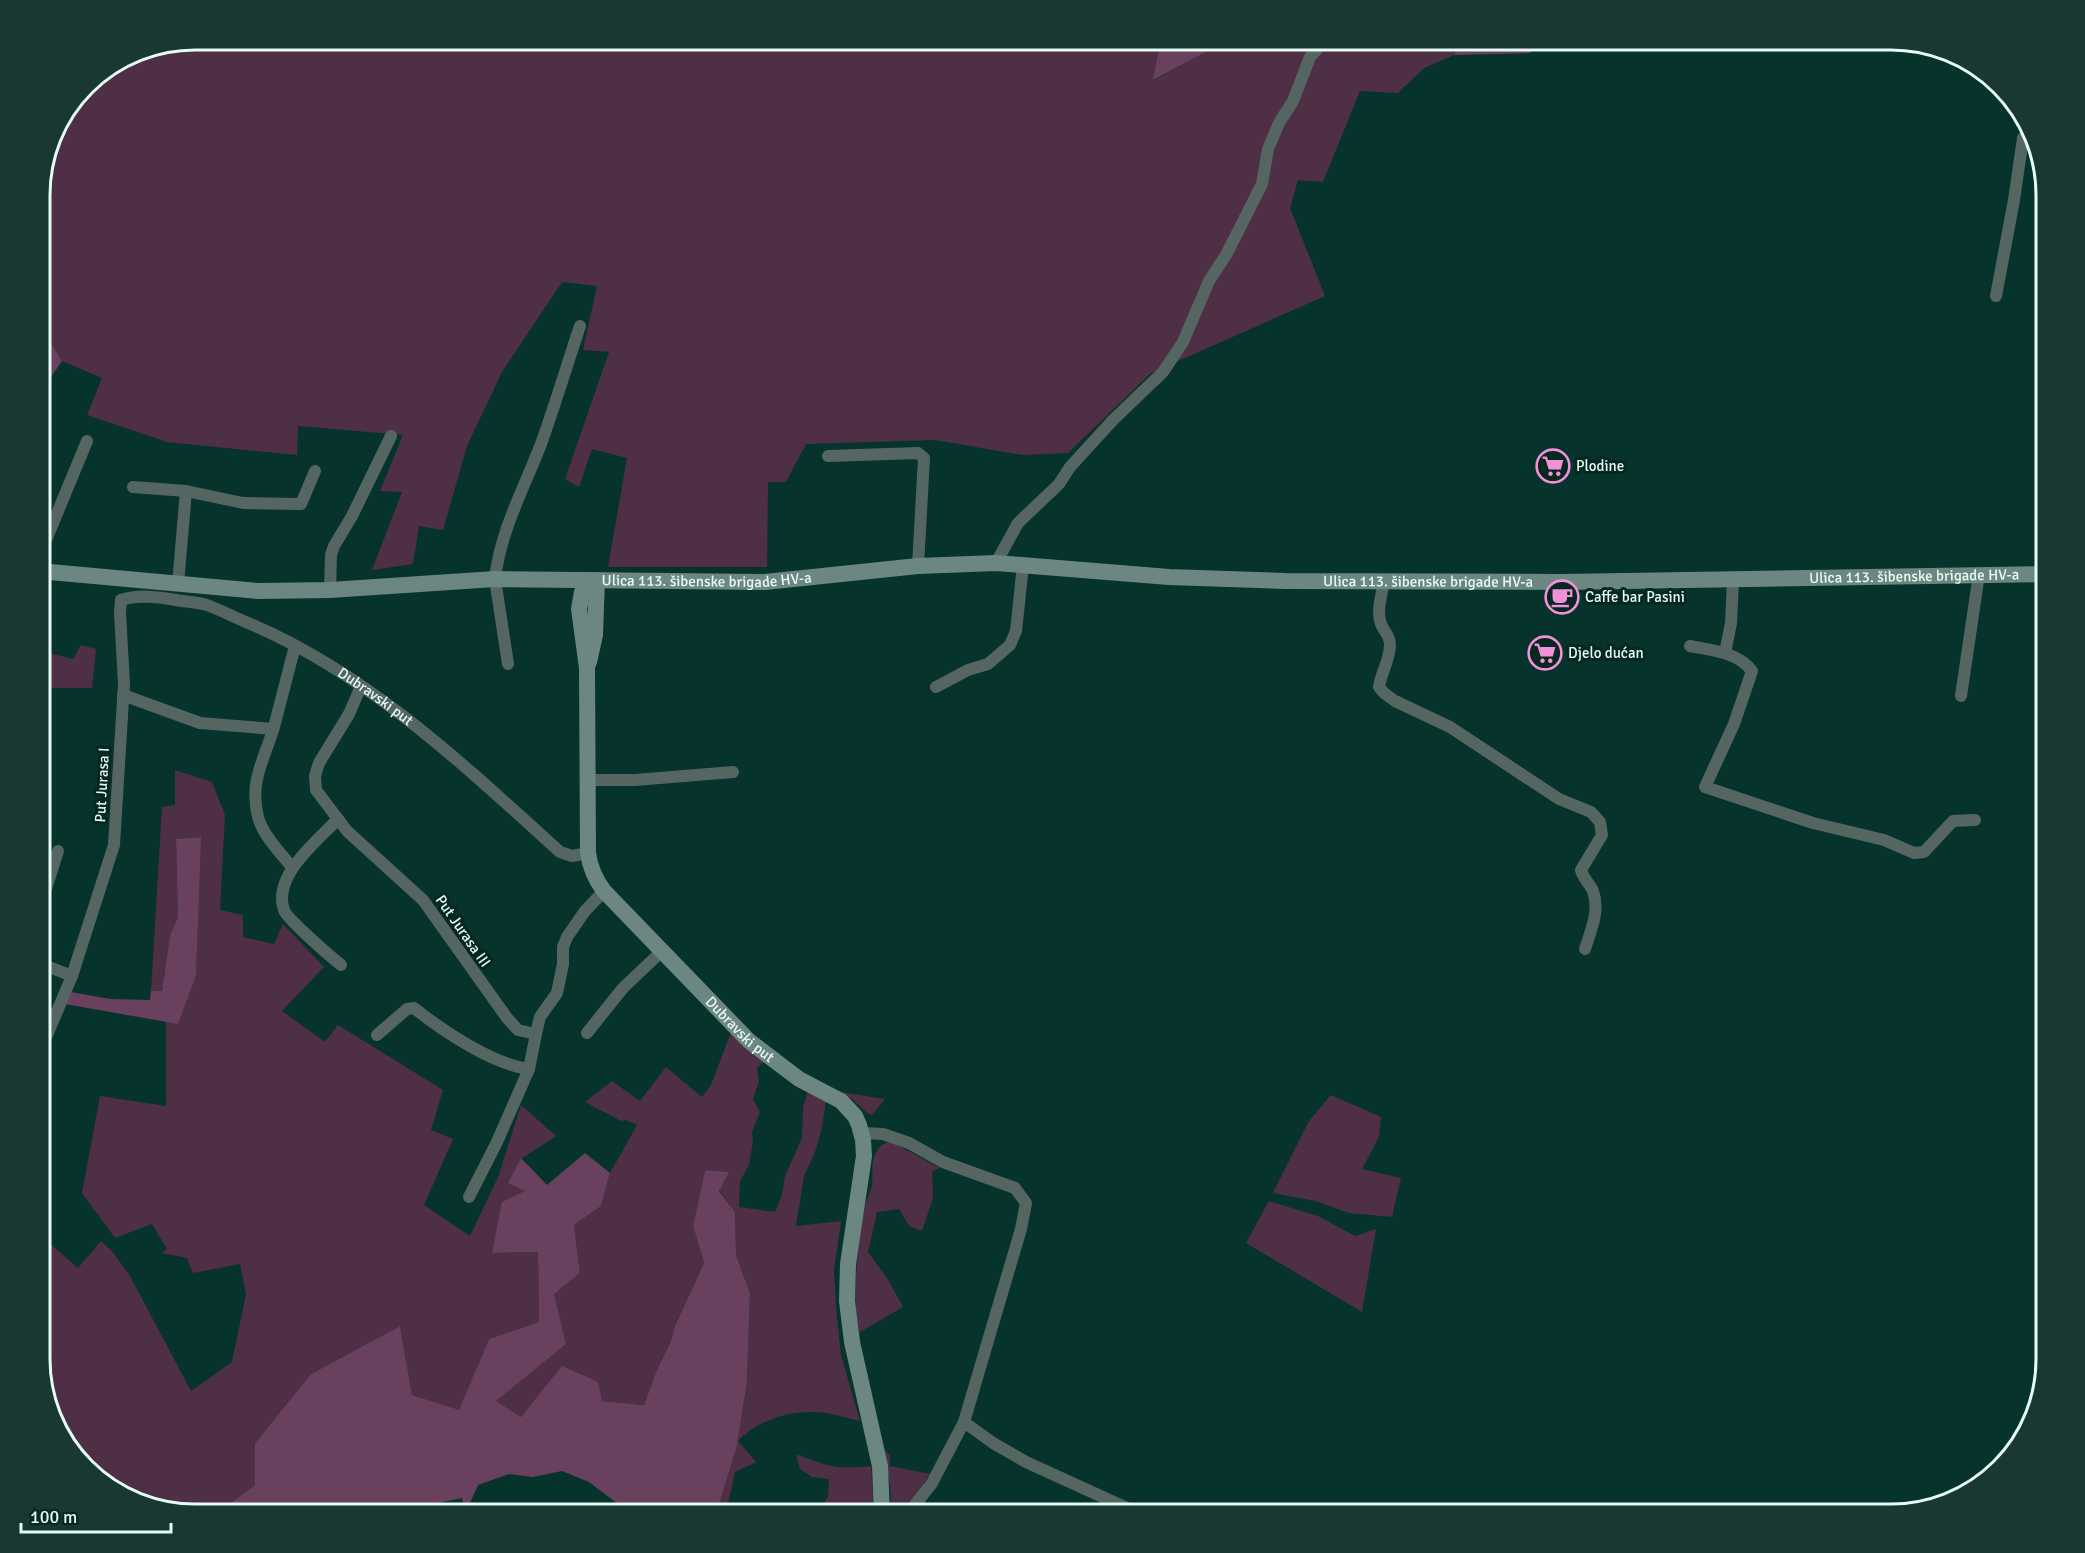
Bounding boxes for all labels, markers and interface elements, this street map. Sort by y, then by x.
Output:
supermarket icon: Plodine [1535,448,1571,484]
place label: Plodine [1576,457,1624,475]
street label: Ulica 113. šibenske brigade HV-a [1809,565,2019,587]
street label: Ulica 113. šibenske brigade HV-a [602,568,812,591]
street label: Ulica 113. šibenske brigade HV-a [1323,572,1533,591]
cafe icon: Caffe bar Pasini [1544,579,1580,615]
place label: Caffe bar Pasini [1585,588,1685,606]
supermarket icon: Djelo dućan [1527,635,1563,671]
place label: Djelo dućan [1568,644,1644,662]
street label: Dubravski put [334,664,417,729]
street label: Put Jurasa I [91,747,113,823]
street label: Put Jurasa III [432,892,494,970]
street label: Dubravski put [702,993,778,1066]
scale bar [21,1496,171,1534]
text: 100 m [30,1506,77,1528]

